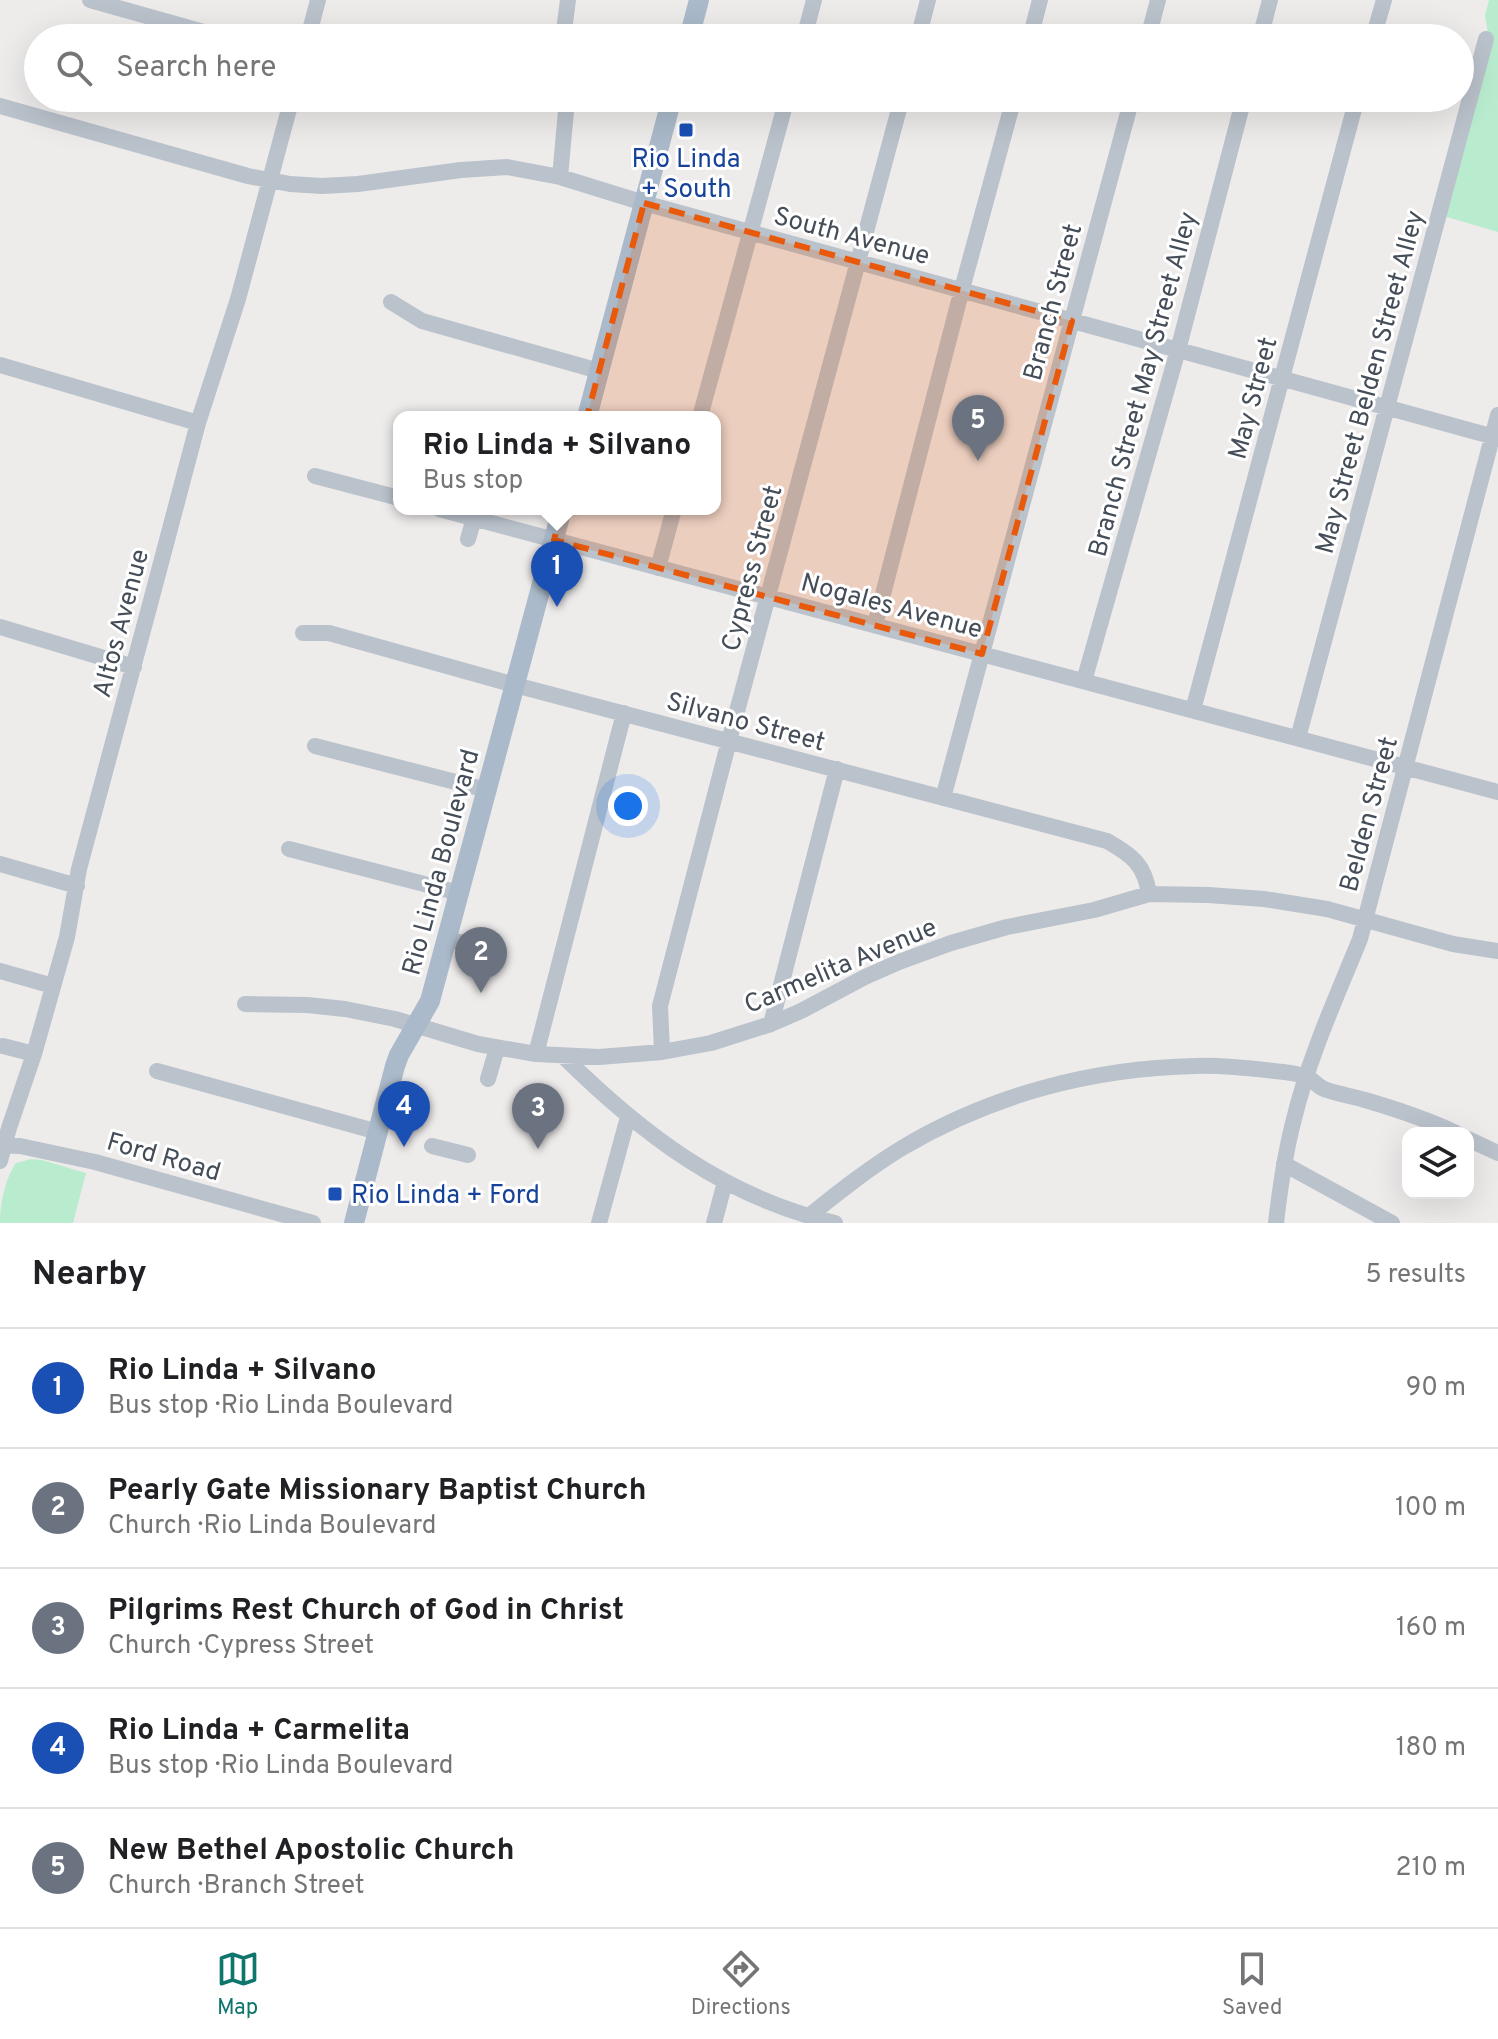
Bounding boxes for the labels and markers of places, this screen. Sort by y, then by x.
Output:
marker: Rio Linda + South [677,121,695,139]
place label: Rio Linda + South [632,144,740,207]
pin: 5 [952,395,1004,461]
pin: 1 [531,541,583,607]
pin: 2 [455,927,507,993]
pin: 4 [378,1081,430,1147]
pin: 3 [512,1083,564,1149]
place label: Rio Linda + Ford [351,1180,540,1213]
marker: Rio Linda + Ford [326,1185,344,1203]

